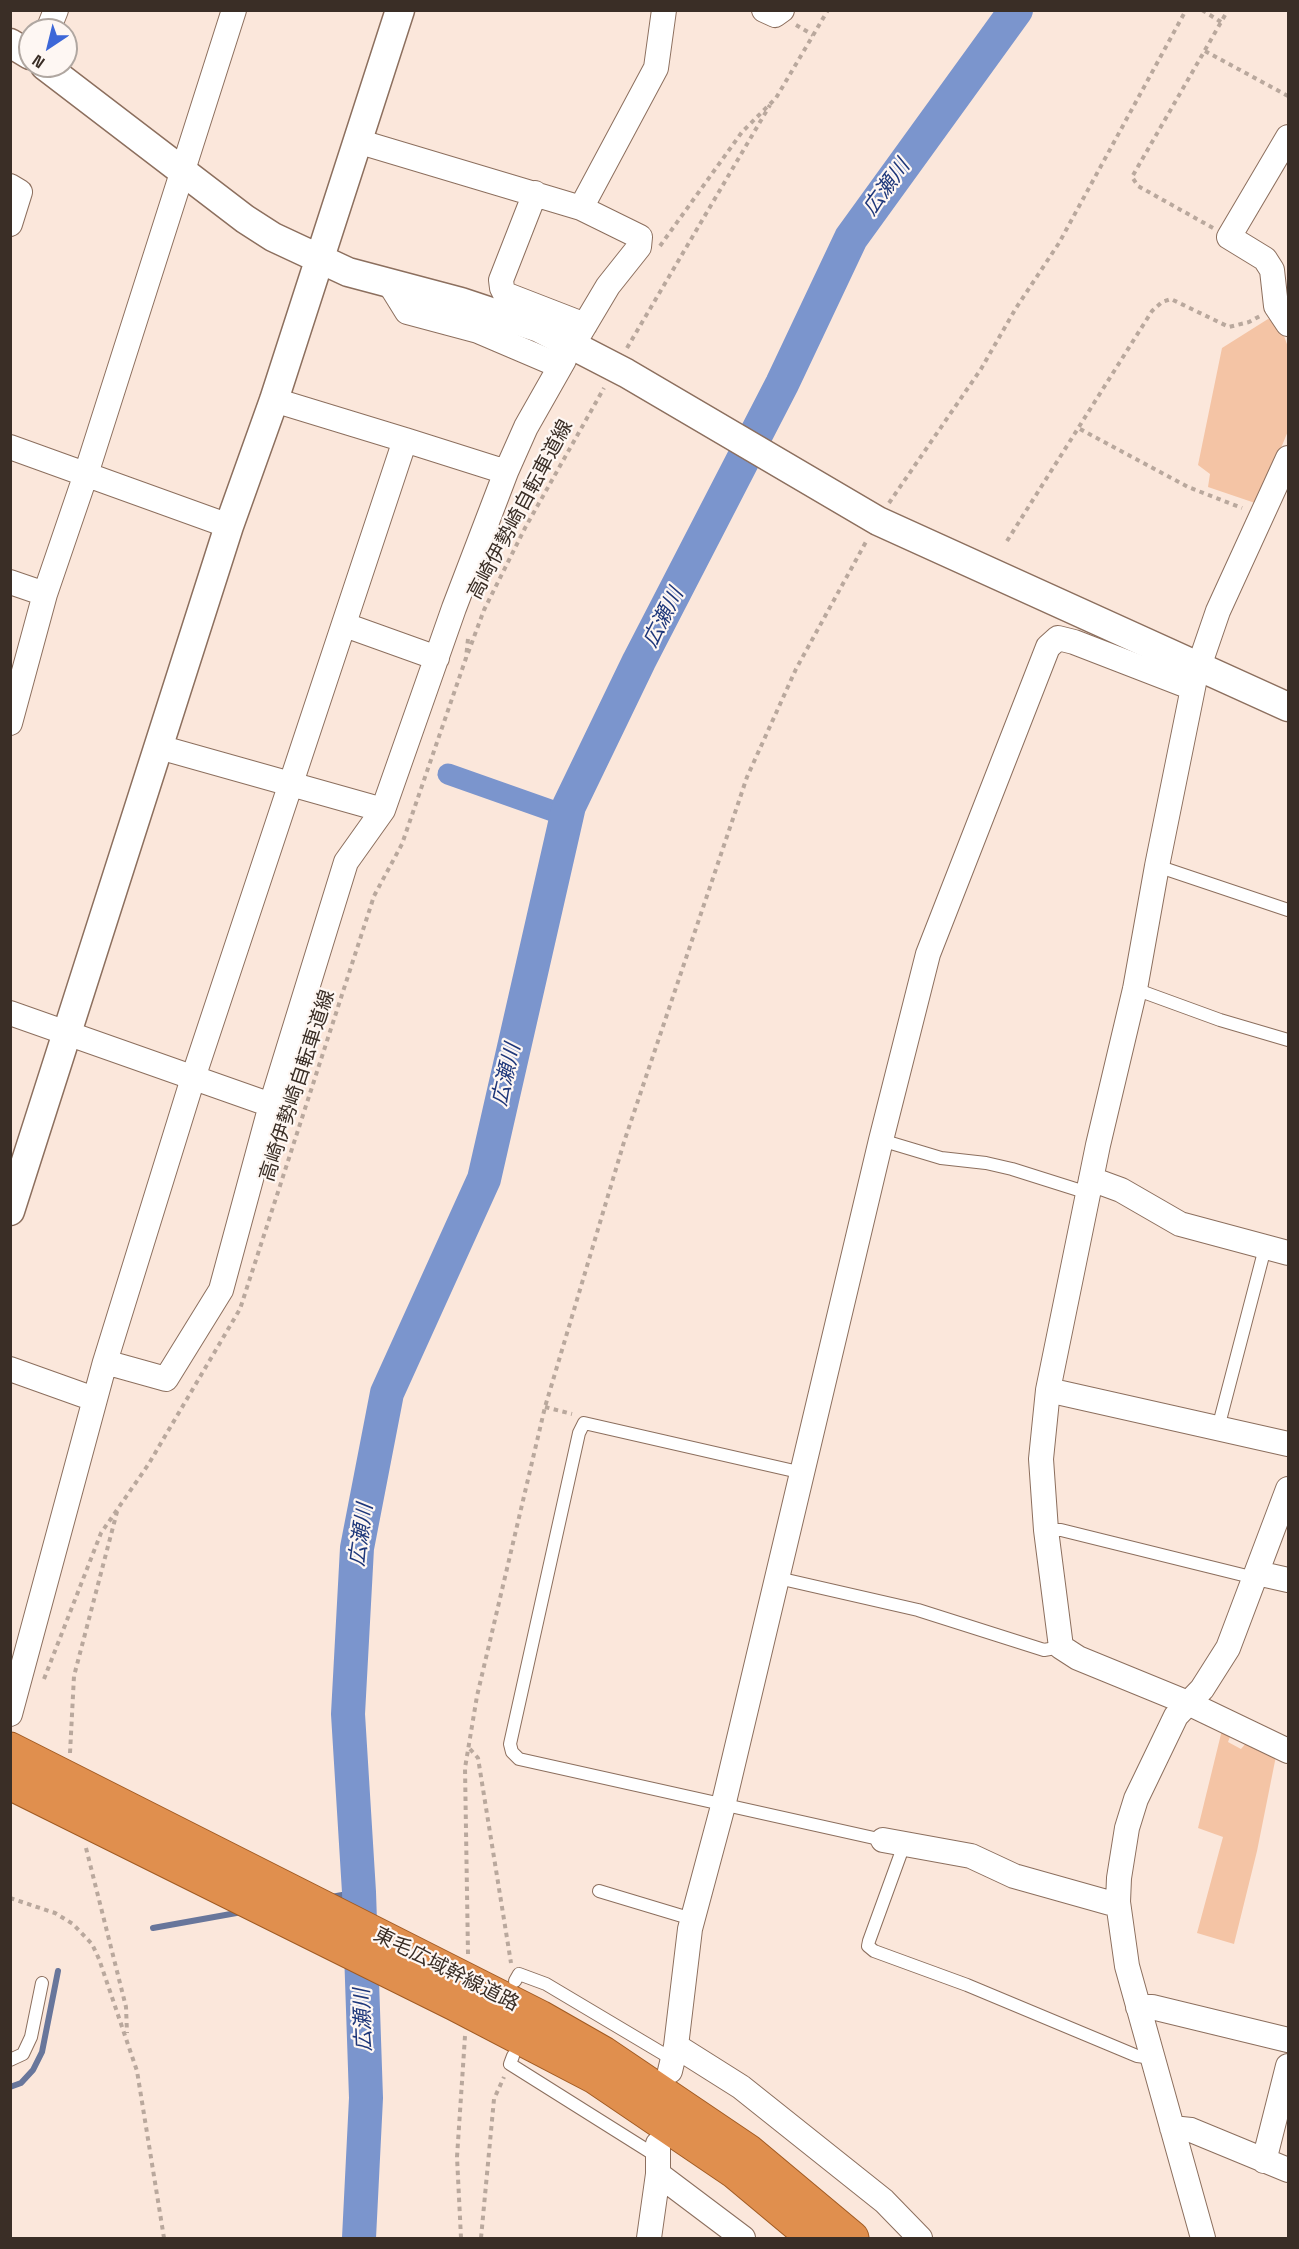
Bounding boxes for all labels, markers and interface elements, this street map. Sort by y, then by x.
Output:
north arrow [18,18,78,78]
text: N [28,50,49,73]
water label: 広瀬川 [858,155,916,221]
street label: 高崎伊勢崎自転車道線 [463,416,579,604]
water label: 広瀬川 [638,584,690,652]
street label: 高崎伊勢崎自転車道線 [256,987,340,1185]
water label: 広瀬川 [488,1041,526,1109]
water label: 広瀬川 [345,1502,379,1568]
street label: 東毛広域幹線道路 [369,1923,523,2017]
water label: 広瀬川 [350,1988,378,2052]

